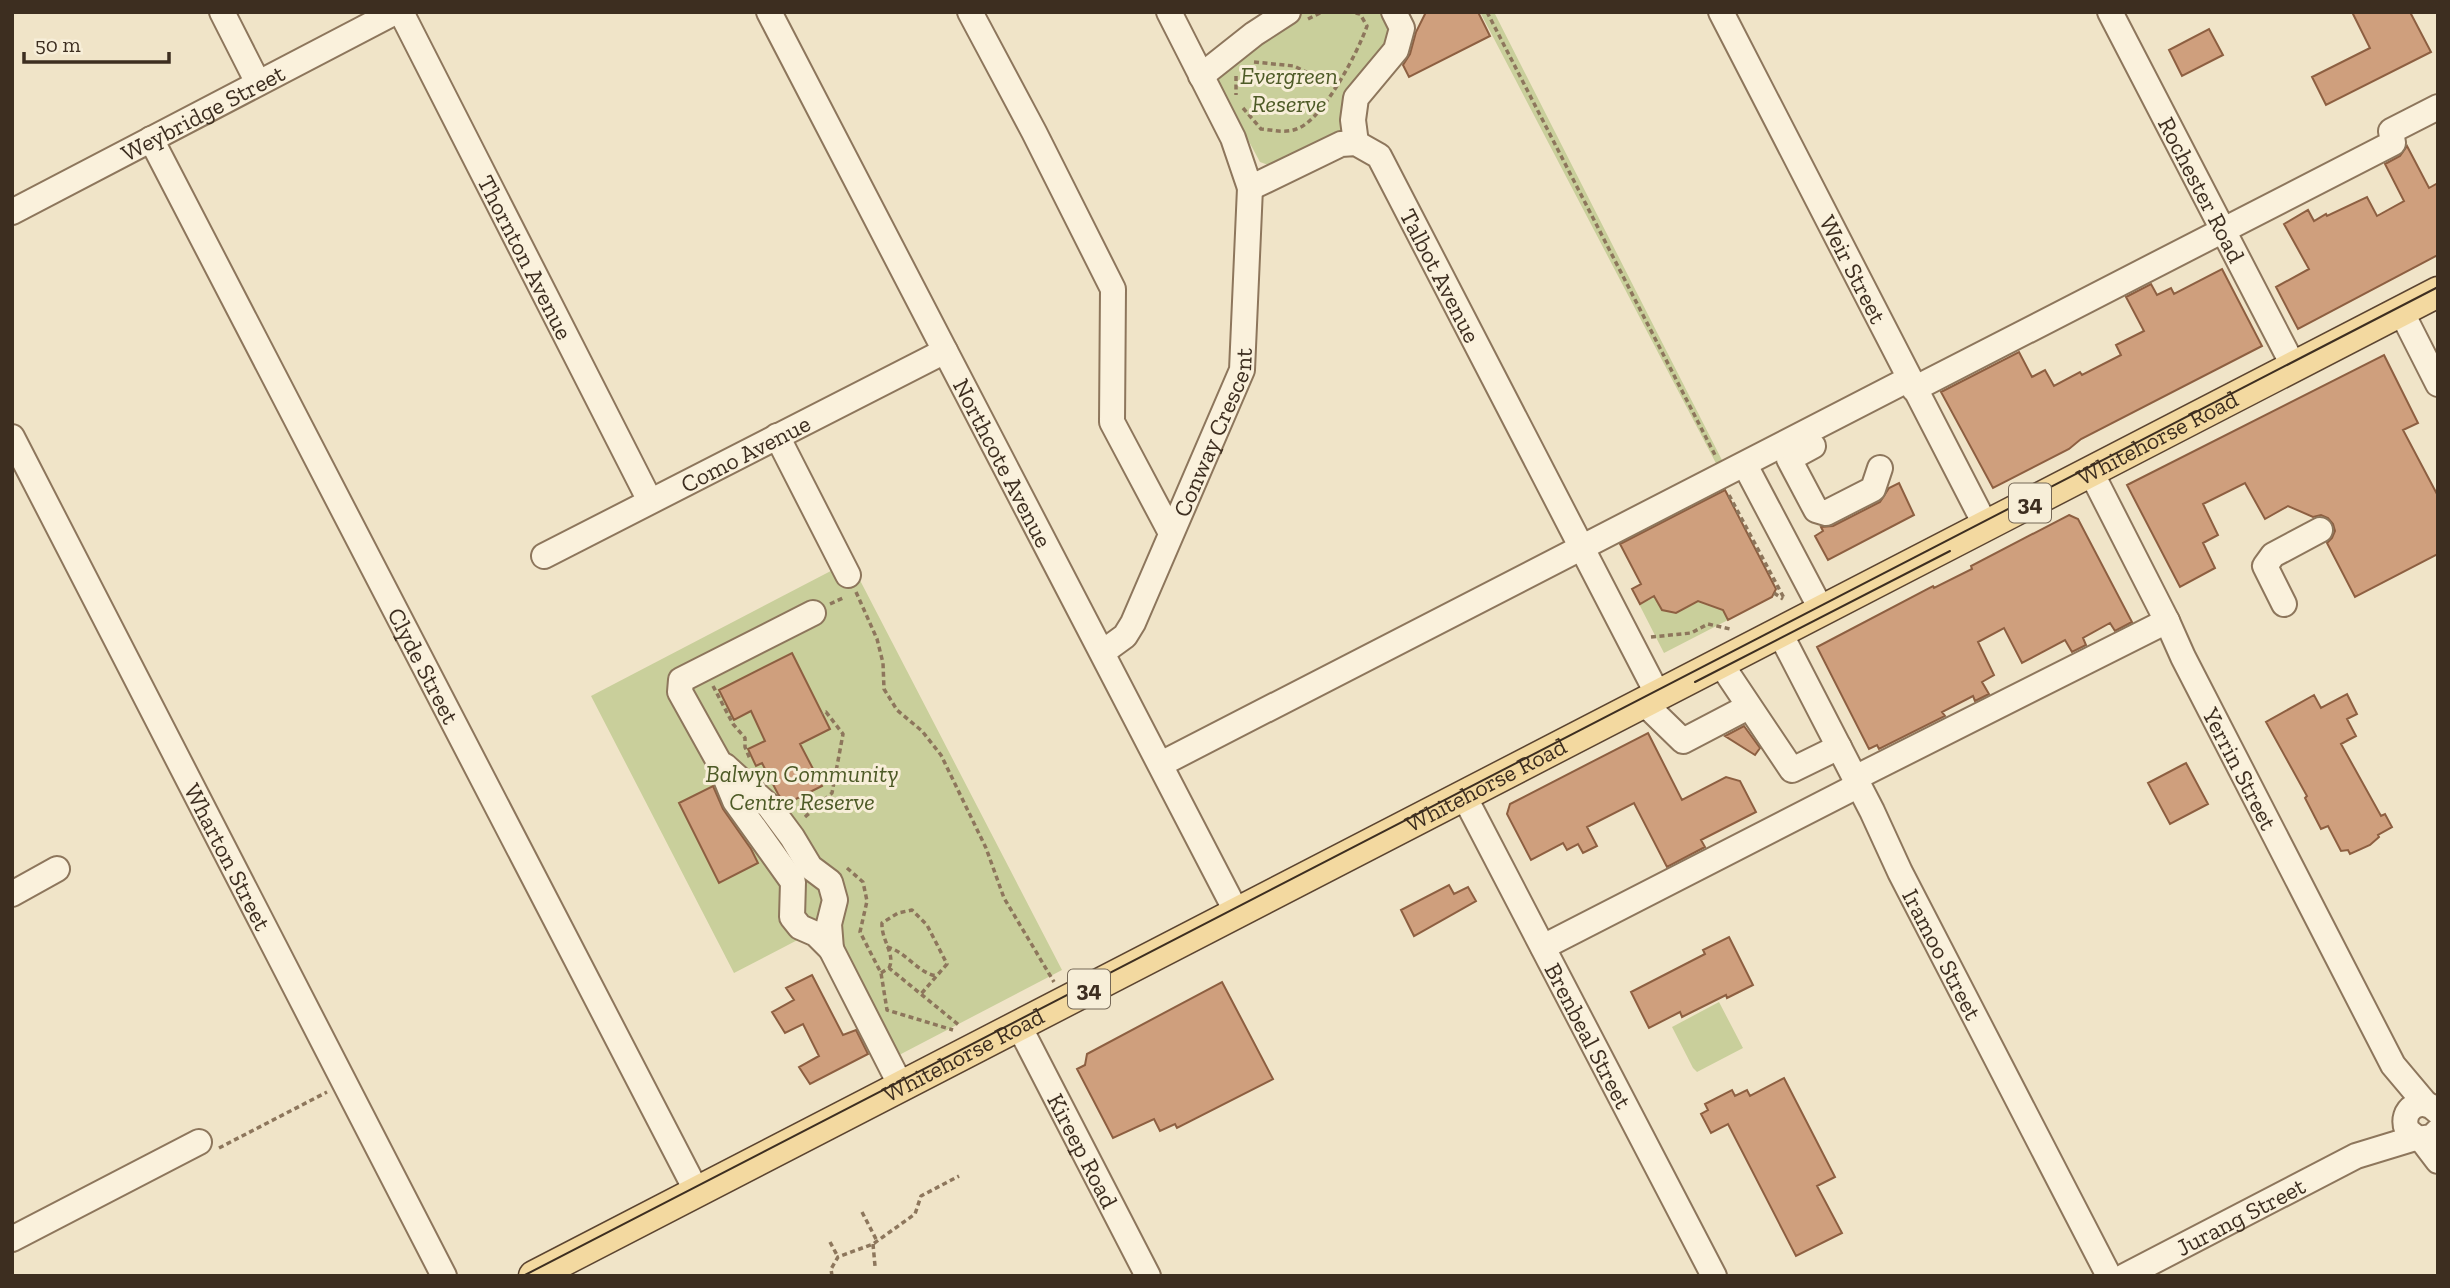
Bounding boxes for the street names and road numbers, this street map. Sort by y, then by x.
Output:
street label: Weybridge Street [116,58,289,167]
street label: Rochester Road [2152,112,2252,267]
street label: Thornton Avenue [472,170,580,344]
street label: Talbot Avenue [1394,203,1487,347]
street label: Weir Street [1814,210,1893,328]
street label: Conway Crescent [1166,347,1257,521]
street label: Northcote Avenue [947,373,1059,552]
street label: Whitehorse Road [2072,384,2243,491]
street label: Como Avenue [676,408,815,498]
road number: 34 [2009,484,2051,523]
street label: Clyde Street [382,603,466,728]
street label: Yerrin Street [2196,702,2284,835]
street label: Whitehorse Road [1400,731,1571,838]
street label: Wharton Street [178,778,278,935]
street label: Iramoo Street [1897,884,1988,1025]
street label: Brenbeal Street [1539,958,1639,1113]
road number: 34 [1068,970,1110,1008]
street label: Whitehorse Road [878,1001,1049,1108]
street label: Kireep Road [1042,1088,1125,1213]
street label: Jurang Street [2171,1171,2310,1261]

